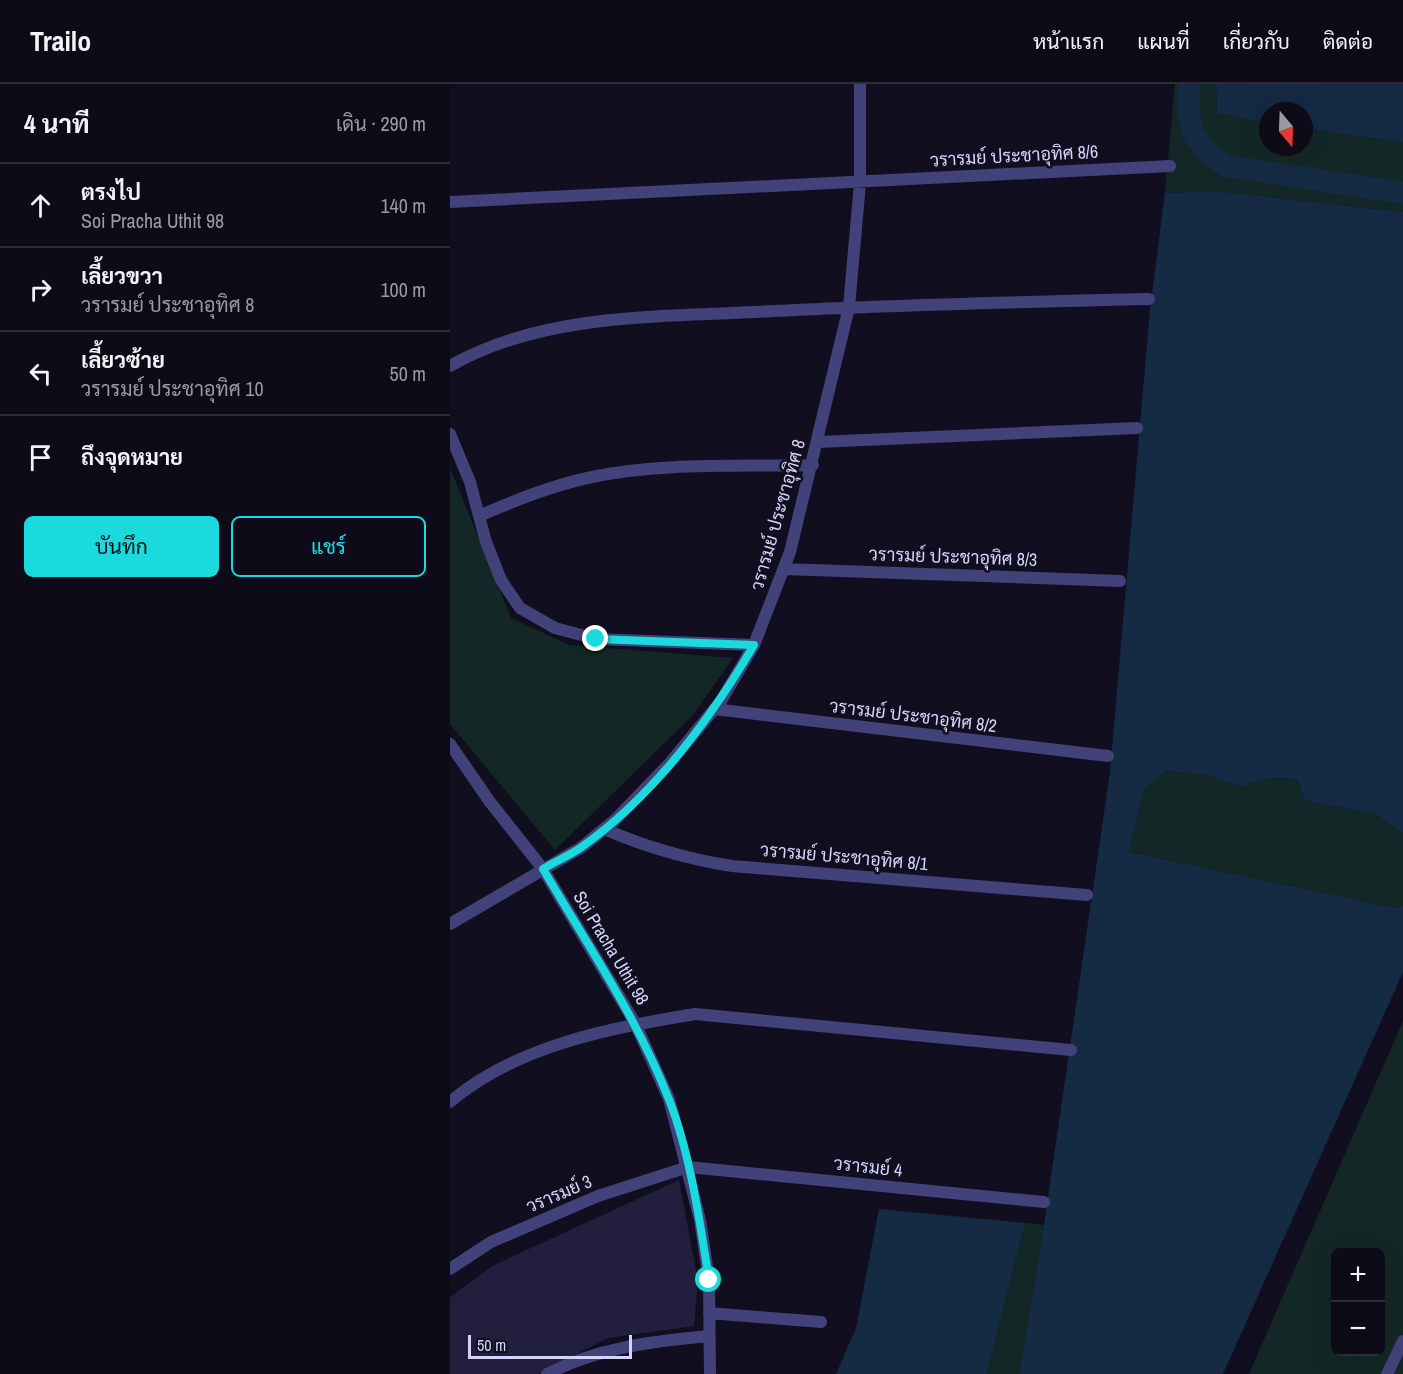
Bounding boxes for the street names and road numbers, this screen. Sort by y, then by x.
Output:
street label: วรารมย์ ประชาอุทิศ 8/6 [929,139,1099,172]
street label: วรารมย์ ประชาอุทิศ 8 [744,436,811,593]
street label: วรารมย์ ประชาอุทิศ 8/3 [868,541,1038,572]
street label: วรารมย์ ประชาอุทิศ 8/2 [828,693,998,738]
street label: วรารมย์ ประชาอุทิศ 8/1 [759,837,930,876]
street label: Soi Pracha Uthit 98 [568,886,655,1009]
street label: วรารมย์ 4 [832,1150,904,1183]
street label: วรารมย์ 3 [522,1169,595,1219]

